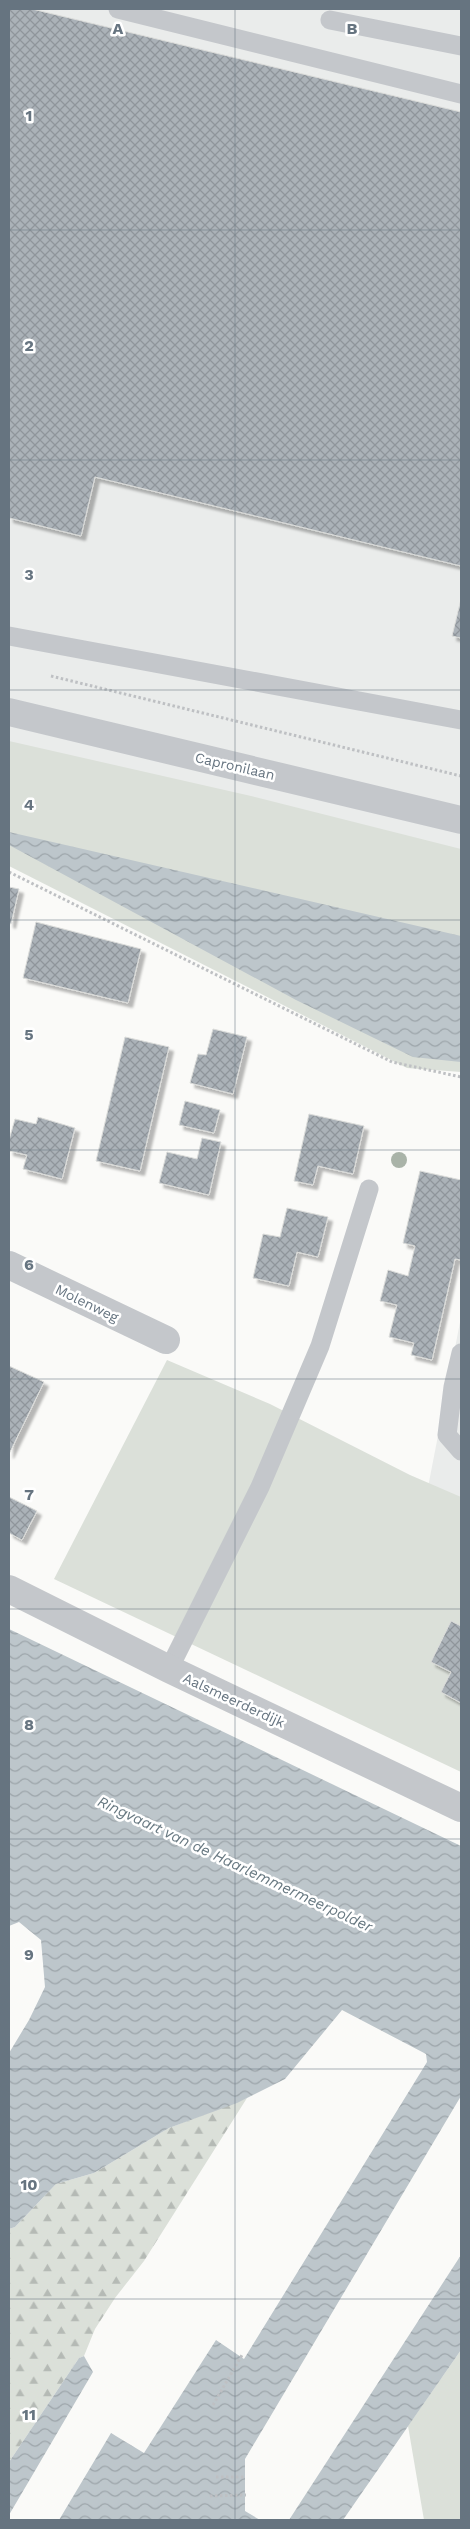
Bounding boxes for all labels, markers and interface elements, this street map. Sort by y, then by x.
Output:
text: A [113,19,124,38]
text: B [347,19,358,38]
text: 1 [26,106,32,125]
text: 2 [24,336,34,355]
text: 3 [24,565,34,584]
street label: Capronilaan [194,749,276,783]
text: 4 [24,795,34,814]
text: 5 [24,1025,34,1044]
text: 6 [24,1255,34,1274]
street label: Molenweg [53,1281,122,1325]
text: 7 [24,1485,34,1504]
street label: Aalsmeerderdijk [181,1669,287,1731]
text: 8 [24,1715,34,1734]
water label: Ringvaart van de Haarlemmermeerpolder [95,1792,376,1936]
text: 9 [24,1945,34,1964]
text: 10 [20,2175,38,2194]
text: 11 [22,2405,36,2424]

